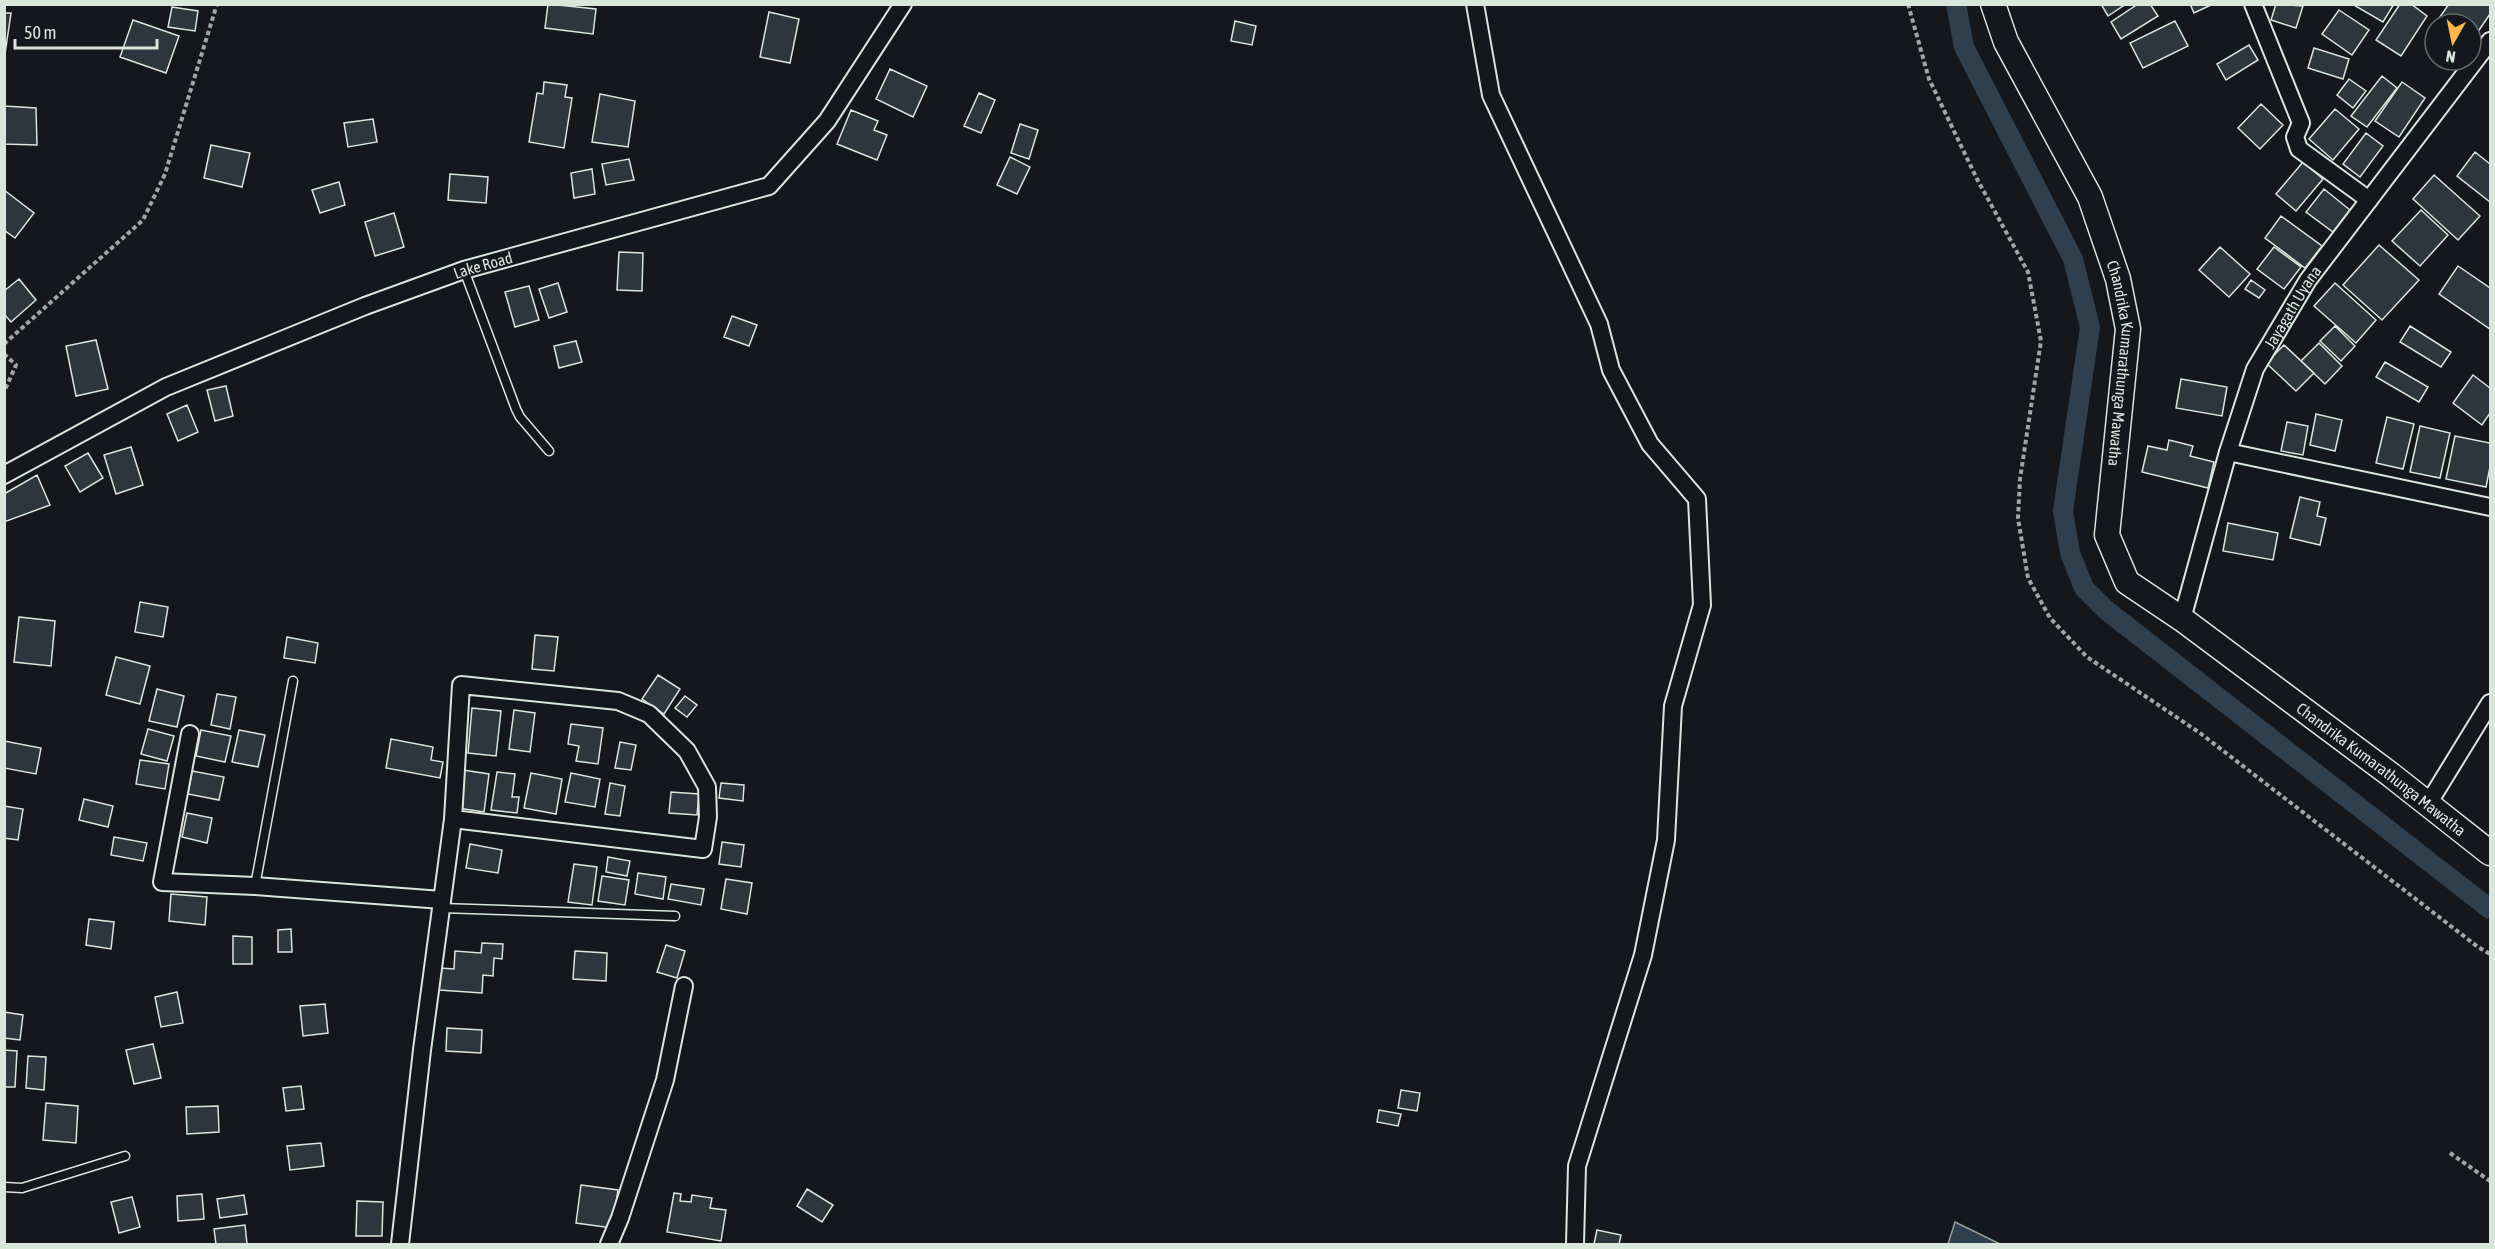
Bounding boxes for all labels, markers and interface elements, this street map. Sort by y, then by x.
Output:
scale bar [15,12,158,50]
north arrow [2423,12,2483,72]
text: 50 m [24,22,56,43]
text: N [2445,47,2457,66]
street label: Lake Road [451,248,514,282]
street label: Chandrika Kumarathunga Mawatha [2103,258,2137,467]
street label: Jayagath Uyana [2260,262,2325,352]
street label: Chandrika Kumarathunga Mawatha [2293,699,2469,839]

